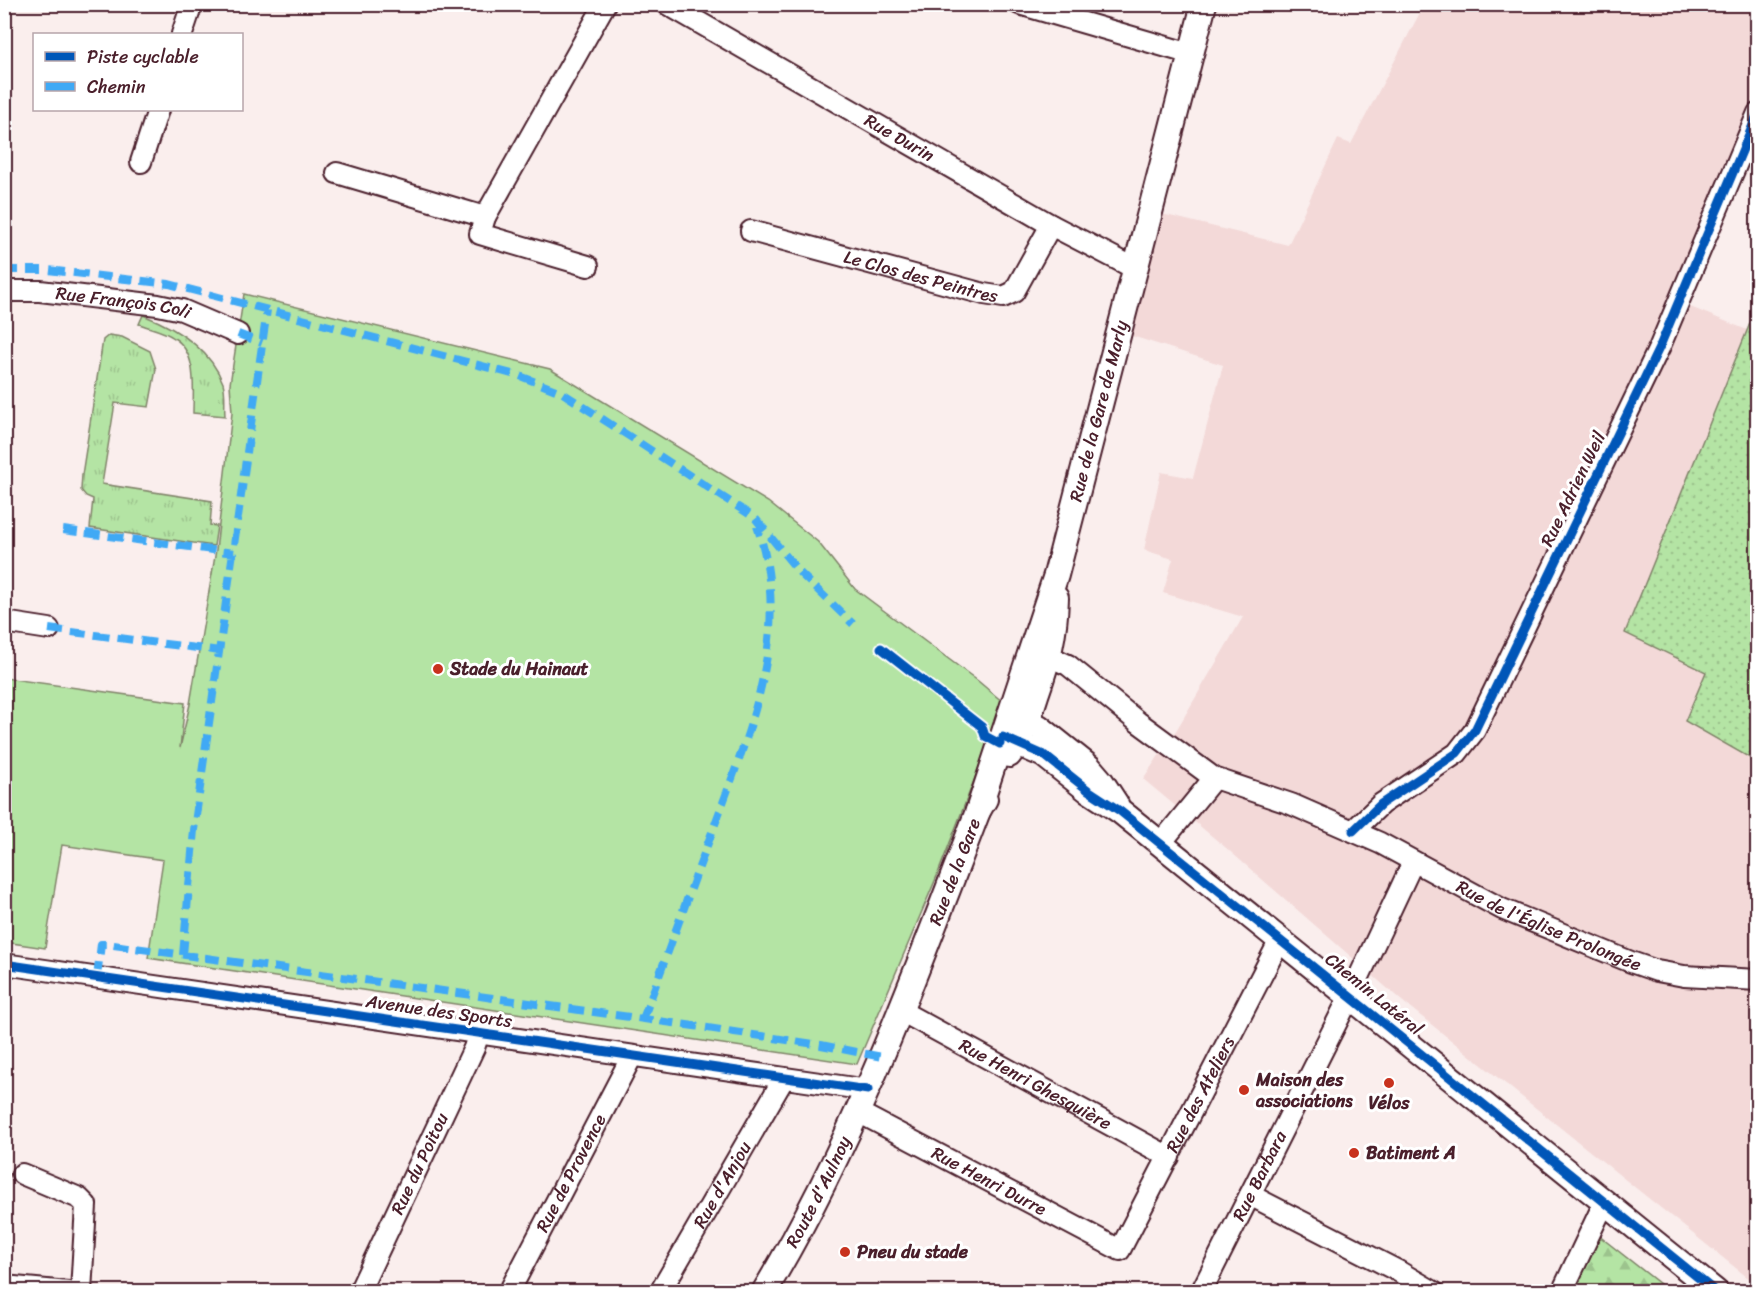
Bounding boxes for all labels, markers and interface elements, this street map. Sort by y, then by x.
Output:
legend [33,33,243,111]
text: Piste cyclable [87,41,199,73]
text: Chemin [87,71,146,103]
street label: Rue Durin [858,105,941,171]
street label: Le Clos des Peintres [840,241,1001,312]
street label: Rue François Coli [54,277,197,329]
street label: Rue de la Gare de Marly [1060,316,1138,505]
street label: Rue Adrien Weil [1531,425,1615,552]
place label: Stade du Hainaut [449,653,589,685]
marker: Stade du Hainaut [431,662,445,676]
street label: Rue de la Gare [920,813,990,930]
street label: Rue de l'Église Prolongée [1450,871,1646,980]
street label: Chemin Latéral [1318,944,1431,1044]
street label: Avenue des Sports [363,985,515,1037]
street label: Rue Henri Ghesquière [953,1029,1118,1139]
street label: Rue des Ateliers [1157,1030,1244,1159]
place label: Maison des associations [1255,1064,1353,1117]
marker: Vélos [1382,1076,1396,1090]
marker: Maison des associations [1237,1083,1251,1097]
place label: Vélos [1368,1087,1410,1119]
street label: Rue du Poitou [382,1107,458,1220]
street label: Rue de Provence [527,1108,615,1238]
street label: Rue Barbara [1223,1124,1296,1227]
street label: Route d'Aulnoy [776,1130,860,1254]
street label: Rue d'Anjou [684,1135,760,1234]
street label: Rue Henri Durre [925,1137,1053,1225]
place label: Batiment A [1366,1137,1456,1169]
marker: Batiment A [1347,1146,1361,1160]
place label: Pneu du stade [857,1236,969,1268]
marker: Pneu du stade [838,1245,852,1259]

